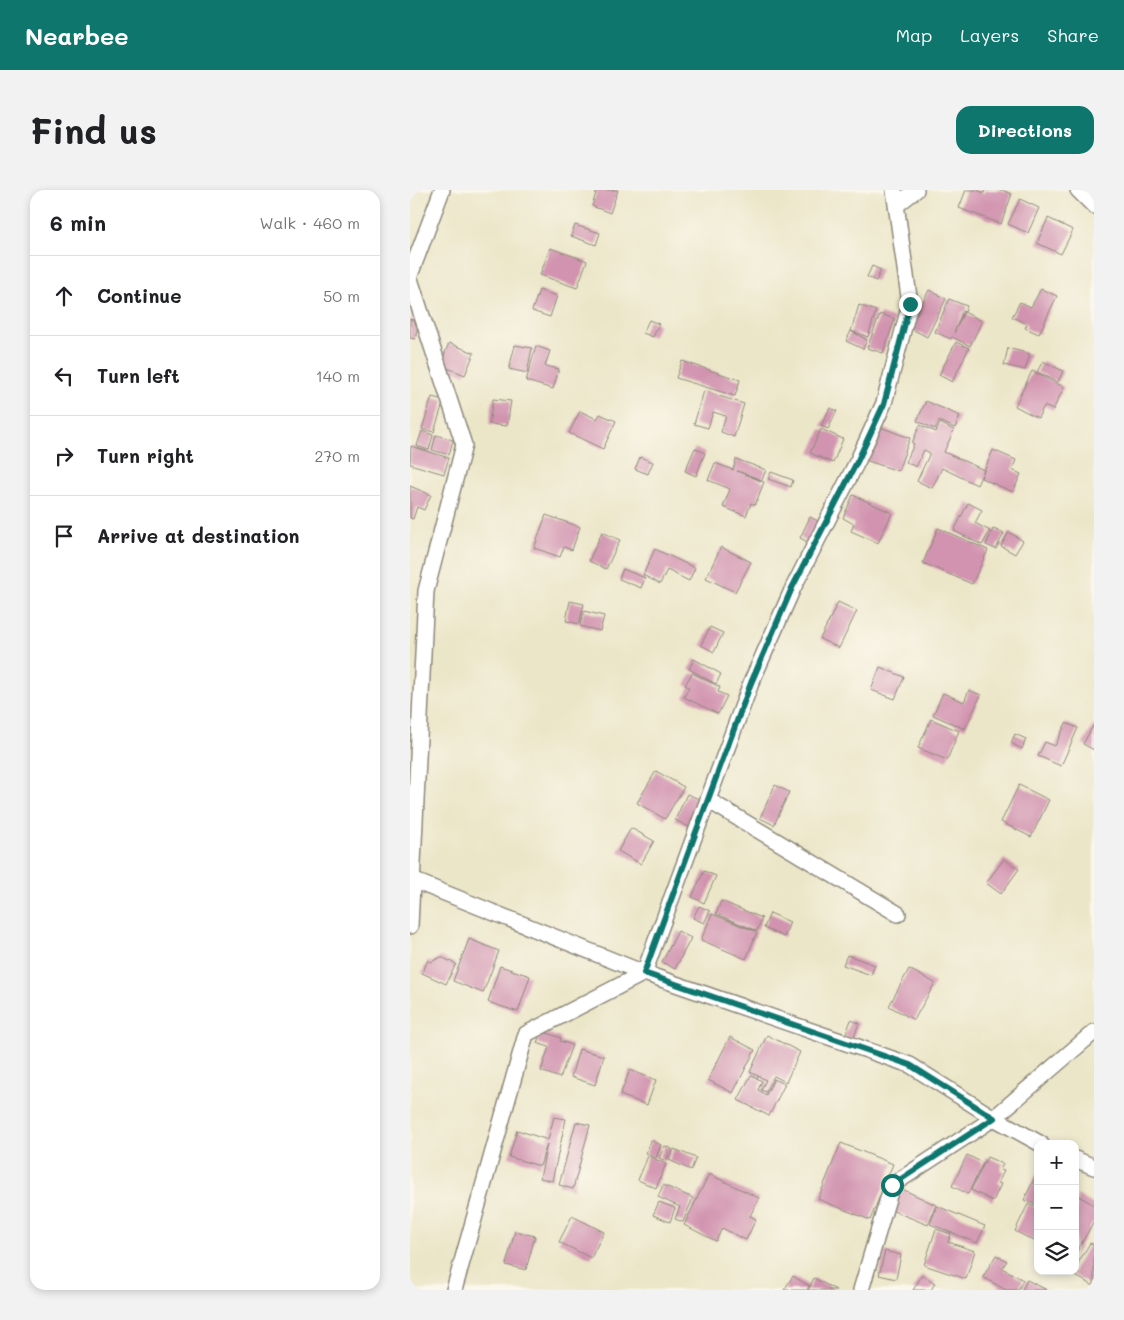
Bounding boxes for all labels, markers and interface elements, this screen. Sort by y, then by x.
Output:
text: Nearbee [25,20,129,51]
text: Map [896,23,932,47]
text: Layers [960,23,1019,47]
text: Share [1047,23,1099,47]
button: Directions [956,106,1094,154]
text: Find us [30,107,157,153]
text: 6 min [50,209,106,236]
text: Walk · 460 m [259,212,360,233]
icon: ahead [50,282,78,310]
text: Continue [97,283,182,308]
text: 50 m [323,285,360,306]
route end [899,293,922,316]
icon: left [50,362,78,390]
text: Turn left [97,363,180,388]
text: 140 m [316,365,360,386]
icon: right [50,442,78,470]
text: Turn right [97,443,194,468]
text: 270 m [314,445,360,466]
icon: arrive [50,522,78,550]
text: Arrive at destination [97,523,300,548]
map controls [1034,1140,1079,1275]
button: + [1034,1140,1079,1185]
route start [881,1174,904,1197]
button: − [1034,1185,1079,1230]
button: layers [1034,1230,1079,1275]

